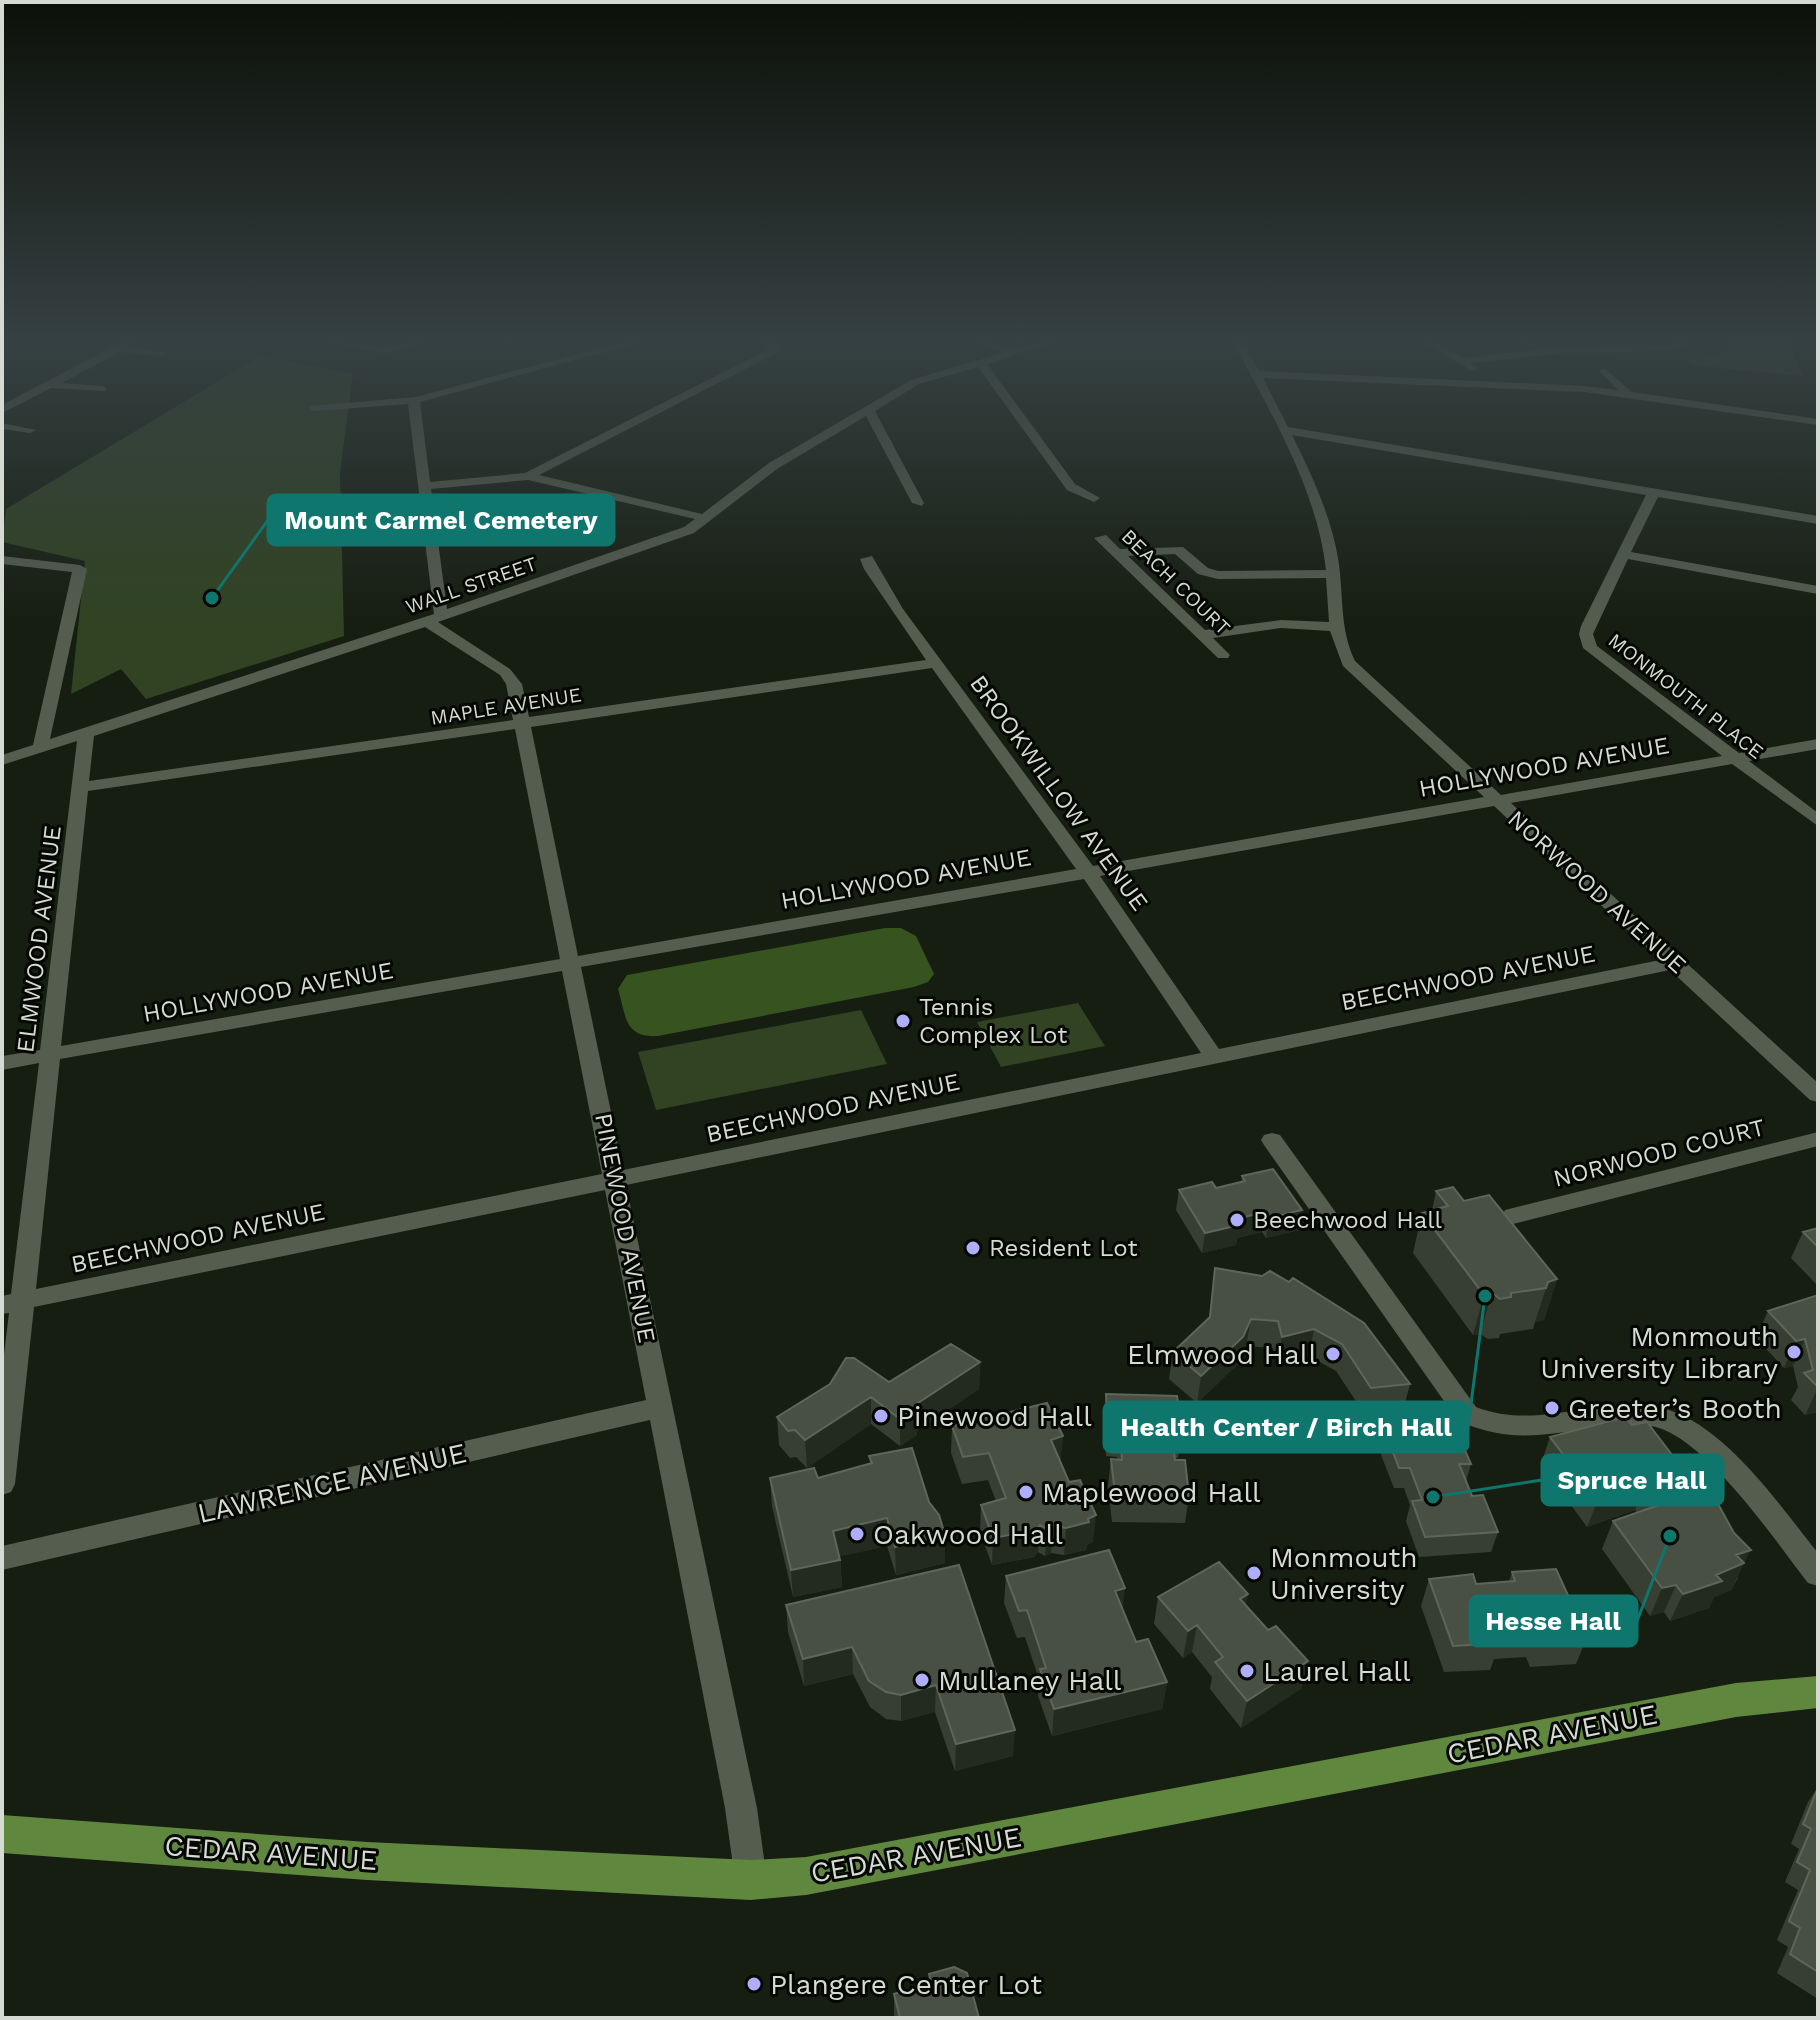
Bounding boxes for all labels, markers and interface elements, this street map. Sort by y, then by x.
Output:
callout: Mount Carmel Cemetery [268,495,614,545]
text: Mount Carmel Cemetery [284,505,598,535]
street label: BEACH COURT [1117,524,1235,640]
street label: WALL STREET [402,551,540,619]
street label: MONMOUTH PLACE [1604,628,1768,764]
street label: BROOKWILLOW AVENUE [964,670,1154,916]
street label: MAPLE AVENUE [429,682,583,730]
street label: HOLLYWOOD AVENUE [1417,731,1671,803]
street label: NORWOOD AVENUE [1502,805,1692,979]
street label: ELMWOOD AVENUE [11,824,67,1054]
street label: HOLLYWOOD AVENUE [779,843,1033,915]
street label: BEECHWOOD AVENUE [1338,940,1598,1016]
street label: HOLLYWOOD AVENUE [141,956,395,1028]
place label: Tennis Complex Lot [919,993,1067,1049]
marker: Tennis Complex Lot [894,1012,912,1030]
street label: BEECHWOOD AVENUE [704,1067,962,1149]
street label: PINEWOOD AVENUE [589,1111,661,1345]
street label: NORWOOD COURT [1550,1113,1768,1193]
street label: BEECHWOOD AVENUE [69,1197,327,1279]
place label: Beechwood Hall [1253,1206,1443,1234]
marker: Beechwood Hall [1228,1211,1246,1229]
place label: Resident Lot [989,1234,1138,1262]
marker: Resident Lot [964,1239,982,1257]
place label: Monmouth University Library [1540,1320,1779,1385]
place label: Elmwood Hall [1127,1338,1317,1371]
marker: Monmouth University Library [1785,1343,1803,1361]
marker: Elmwood Hall [1324,1345,1342,1363]
place label: Greeter’s Booth [1568,1392,1782,1425]
marker: Greeter’s Booth [1543,1399,1561,1417]
place label: Pinewood Hall [897,1400,1092,1433]
callout: Health Center / Birch Hall [1104,1402,1468,1452]
marker: Pinewood Hall [872,1407,890,1425]
text: Health Center / Birch Hall [1120,1412,1452,1442]
street label: LAWRENCE AVENUE [195,1436,469,1530]
callout: Spruce Hall [1542,1455,1723,1505]
text: Spruce Hall [1558,1465,1707,1495]
place label: Maplewood Hall [1042,1476,1261,1509]
marker: Maplewood Hall [1017,1483,1035,1501]
place label: Oakwood Hall [873,1518,1063,1551]
marker: Oakwood Hall [848,1525,866,1543]
place label: Monmouth University [1270,1541,1418,1606]
marker: Monmouth University [1245,1564,1263,1582]
callout: Hesse Hall [1470,1596,1637,1646]
text: Hesse Hall [1485,1606,1621,1636]
place label: Laurel Hall [1263,1655,1411,1688]
marker: Laurel Hall [1238,1662,1256,1680]
place label: Mullaney Hall [938,1664,1122,1697]
marker: Mullaney Hall [913,1671,931,1689]
street label: CEDAR AVENUE [1444,1697,1660,1771]
street label: CEDAR AVENUE [808,1820,1024,1890]
street label: CEDAR AVENUE [163,1829,379,1877]
place label: Plangere Center Lot [770,1968,1042,2001]
marker: Plangere Center Lot [745,1975,763,1993]

